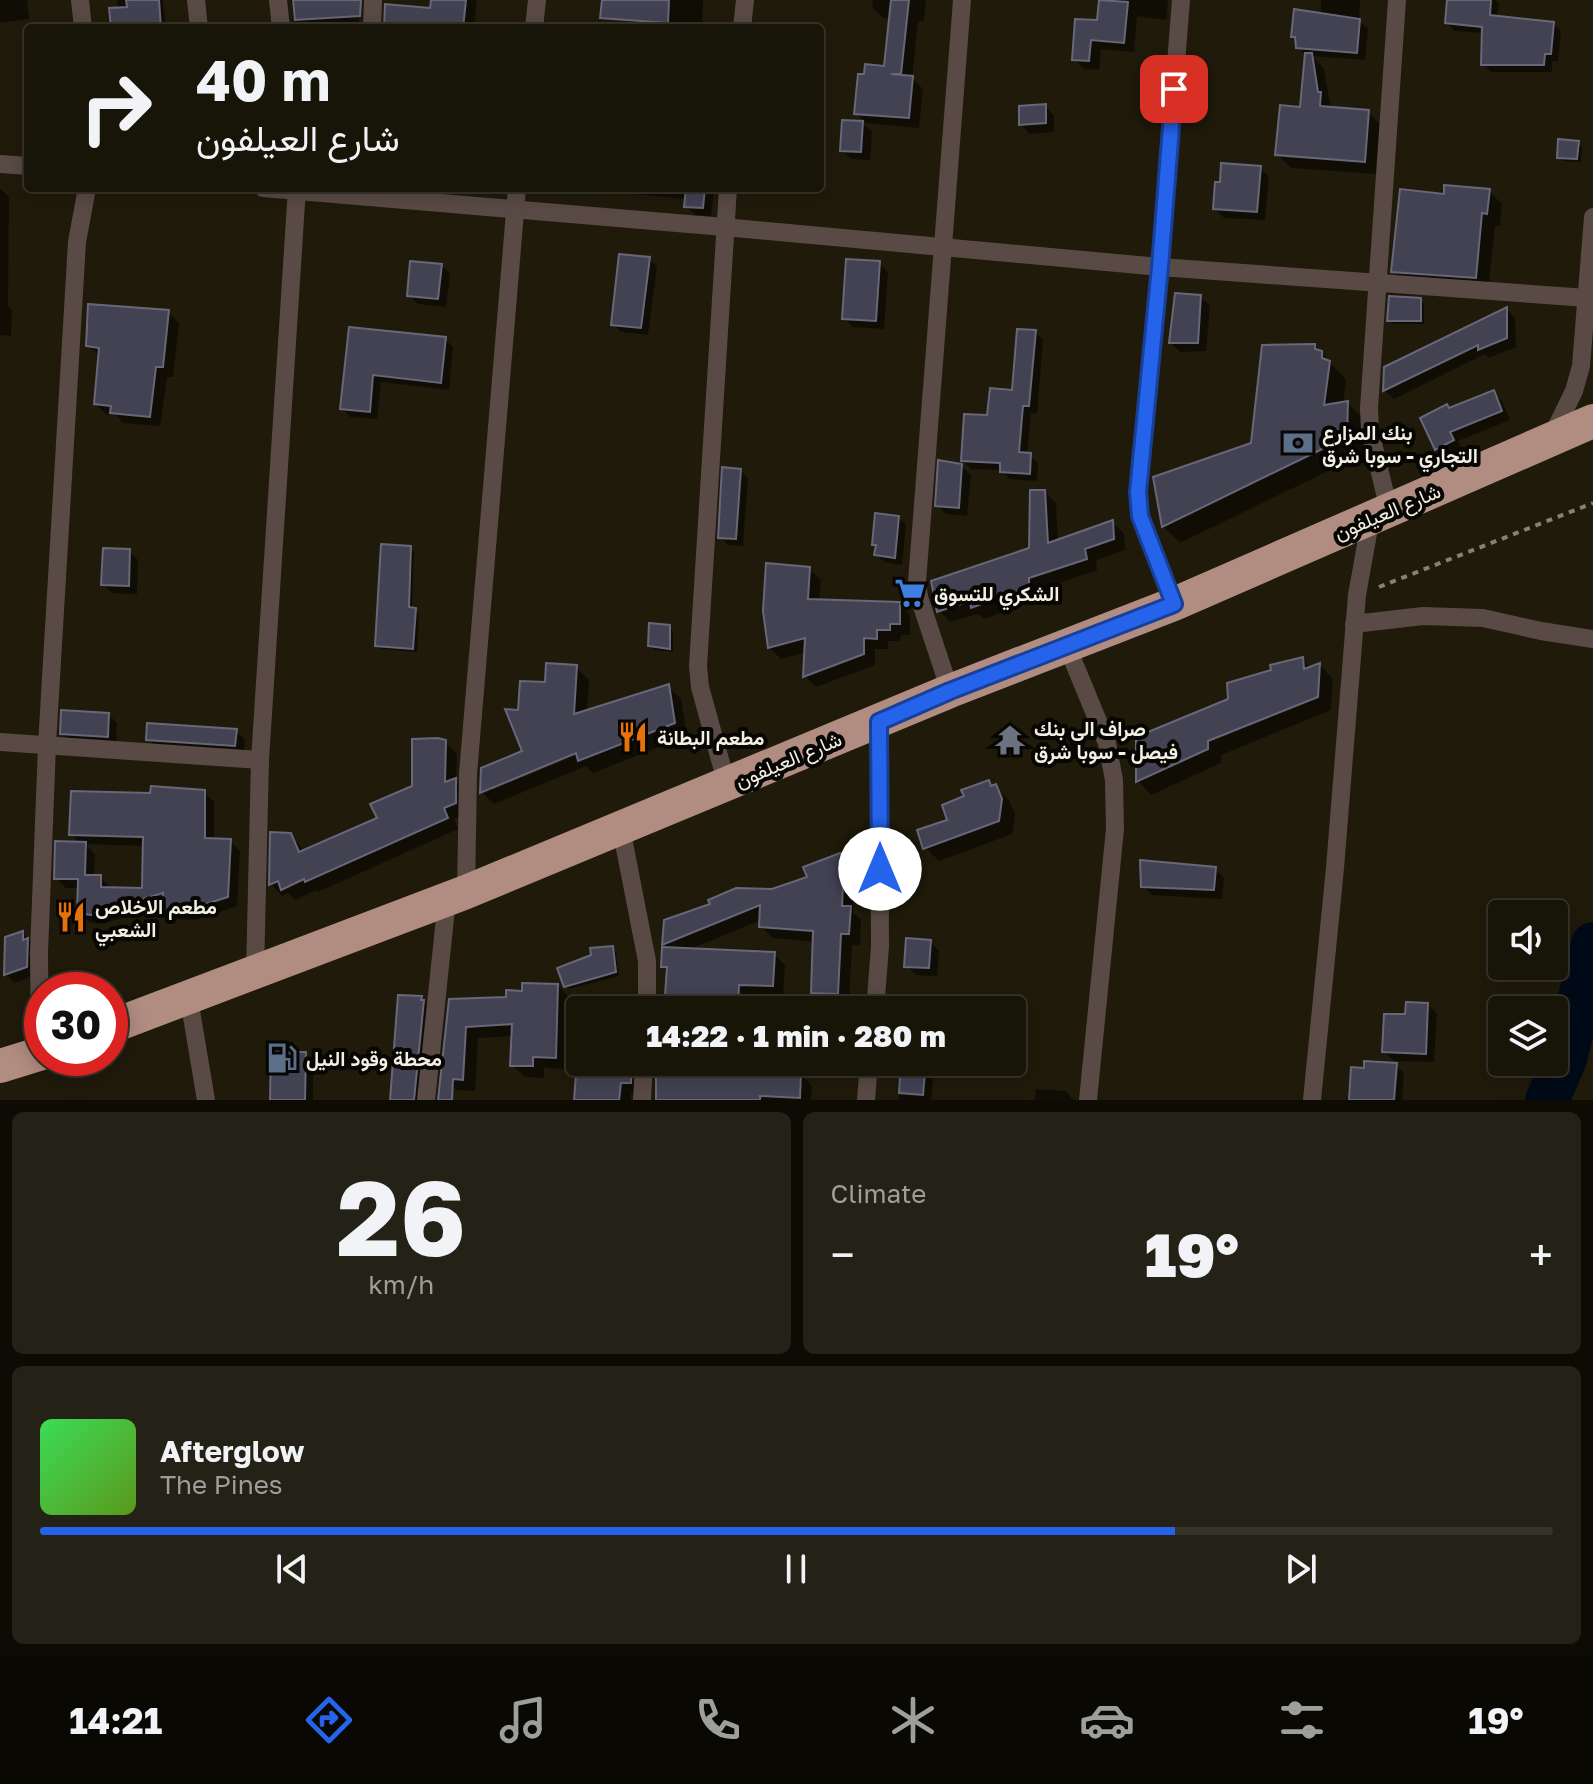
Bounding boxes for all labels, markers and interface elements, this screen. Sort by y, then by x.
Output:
text: 40 m [196,46,330,113]
pin [1140,55,1208,123]
icon: right [64,56,168,160]
icon: arrive [1152,67,1196,111]
text: شارع العيلفون [196,116,400,159]
place label: بنك المزارع التجاري - سوبا شرق [1322,420,1478,473]
bank icon: بنك المزارع التجاري - سوبا شرق [1281,426,1315,460]
street label: شارع العيلفون [1330,478,1445,547]
supermarket icon: الشكري للتسوق [893,576,927,610]
place label: الشكري للتسوق [934,581,1059,611]
place label: صراف الي بنك فيصل - سوبا شرق [1034,716,1178,765]
restaurant icon: مطعم البطانة [616,720,650,754]
temple icon: صراف الي بنك فيصل - سوبا شرق [993,723,1027,757]
place label: مطعم البطانة [657,725,764,751]
street label: شارع العيلفون [731,726,846,795]
position arrow [838,827,922,911]
place label: مطعم الاخلاص الشعبي [95,894,217,947]
restaurant icon: مطعم الاخلاص الشعبي [54,900,88,934]
map controls [1488,900,1568,1076]
button: sound [1488,900,1568,980]
speed limit sign: 30 [24,972,128,1076]
button: layers [1488,996,1568,1076]
text: 14:22 · 1 min · 280 m [646,1018,946,1054]
fuel station icon: محطة وقود النيل [265,1041,299,1075]
place label: محطة وقود النيل [306,1046,442,1072]
text: 26 [337,1154,466,1279]
text: Climate [831,1178,926,1209]
text: 19° [1145,1218,1239,1290]
text: − [831,1228,855,1281]
text: + [1529,1228,1553,1281]
text: km/h [368,1269,434,1300]
text: Afterglow [160,1433,304,1469]
text: The Pines [160,1469,283,1500]
icon: previous [270,1547,314,1591]
icon: pause [774,1547,818,1591]
icon: next [1279,1547,1323,1591]
icon: directions [301,1692,357,1748]
icon: music [495,1692,551,1748]
icon: phone [690,1692,746,1748]
icon: climate [885,1692,941,1748]
icon: car [1079,1692,1135,1748]
icon: filters [1274,1692,1330,1748]
text: 14:21 [69,1699,162,1742]
text: 19° [1468,1699,1524,1742]

